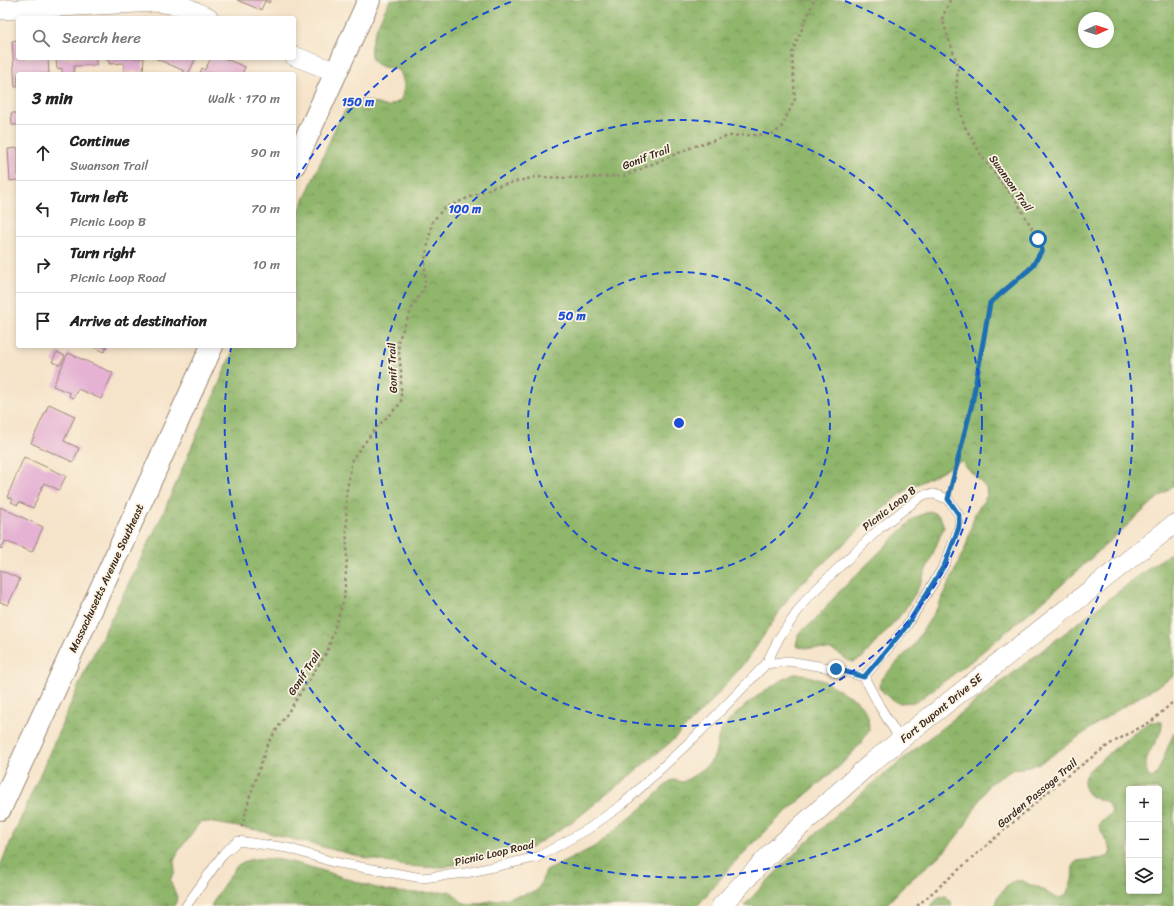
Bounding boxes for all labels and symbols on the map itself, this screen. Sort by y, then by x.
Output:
north arrow [1078,12,1114,48]
text: 150 m [342,91,375,113]
street label: Gonif Trail [619,139,674,175]
street label: Swanson Trail [984,151,1038,217]
text: 100 m [449,198,482,220]
route start [1029,230,1047,248]
text: 50 m [558,305,586,327]
street label: Gonif Trail [382,342,403,394]
centre of rings [672,416,686,430]
street label: Picnic Loop B [858,481,921,536]
street label: Massachusetts Avenue Southeast [64,501,149,656]
street label: Gonif Trail [283,646,327,700]
route end [827,660,845,678]
street label: Fort Dupont Drive SE [896,668,988,748]
street label: Garden Passage Trail [993,753,1083,833]
street label: Picnic Loop Road [453,835,537,872]

